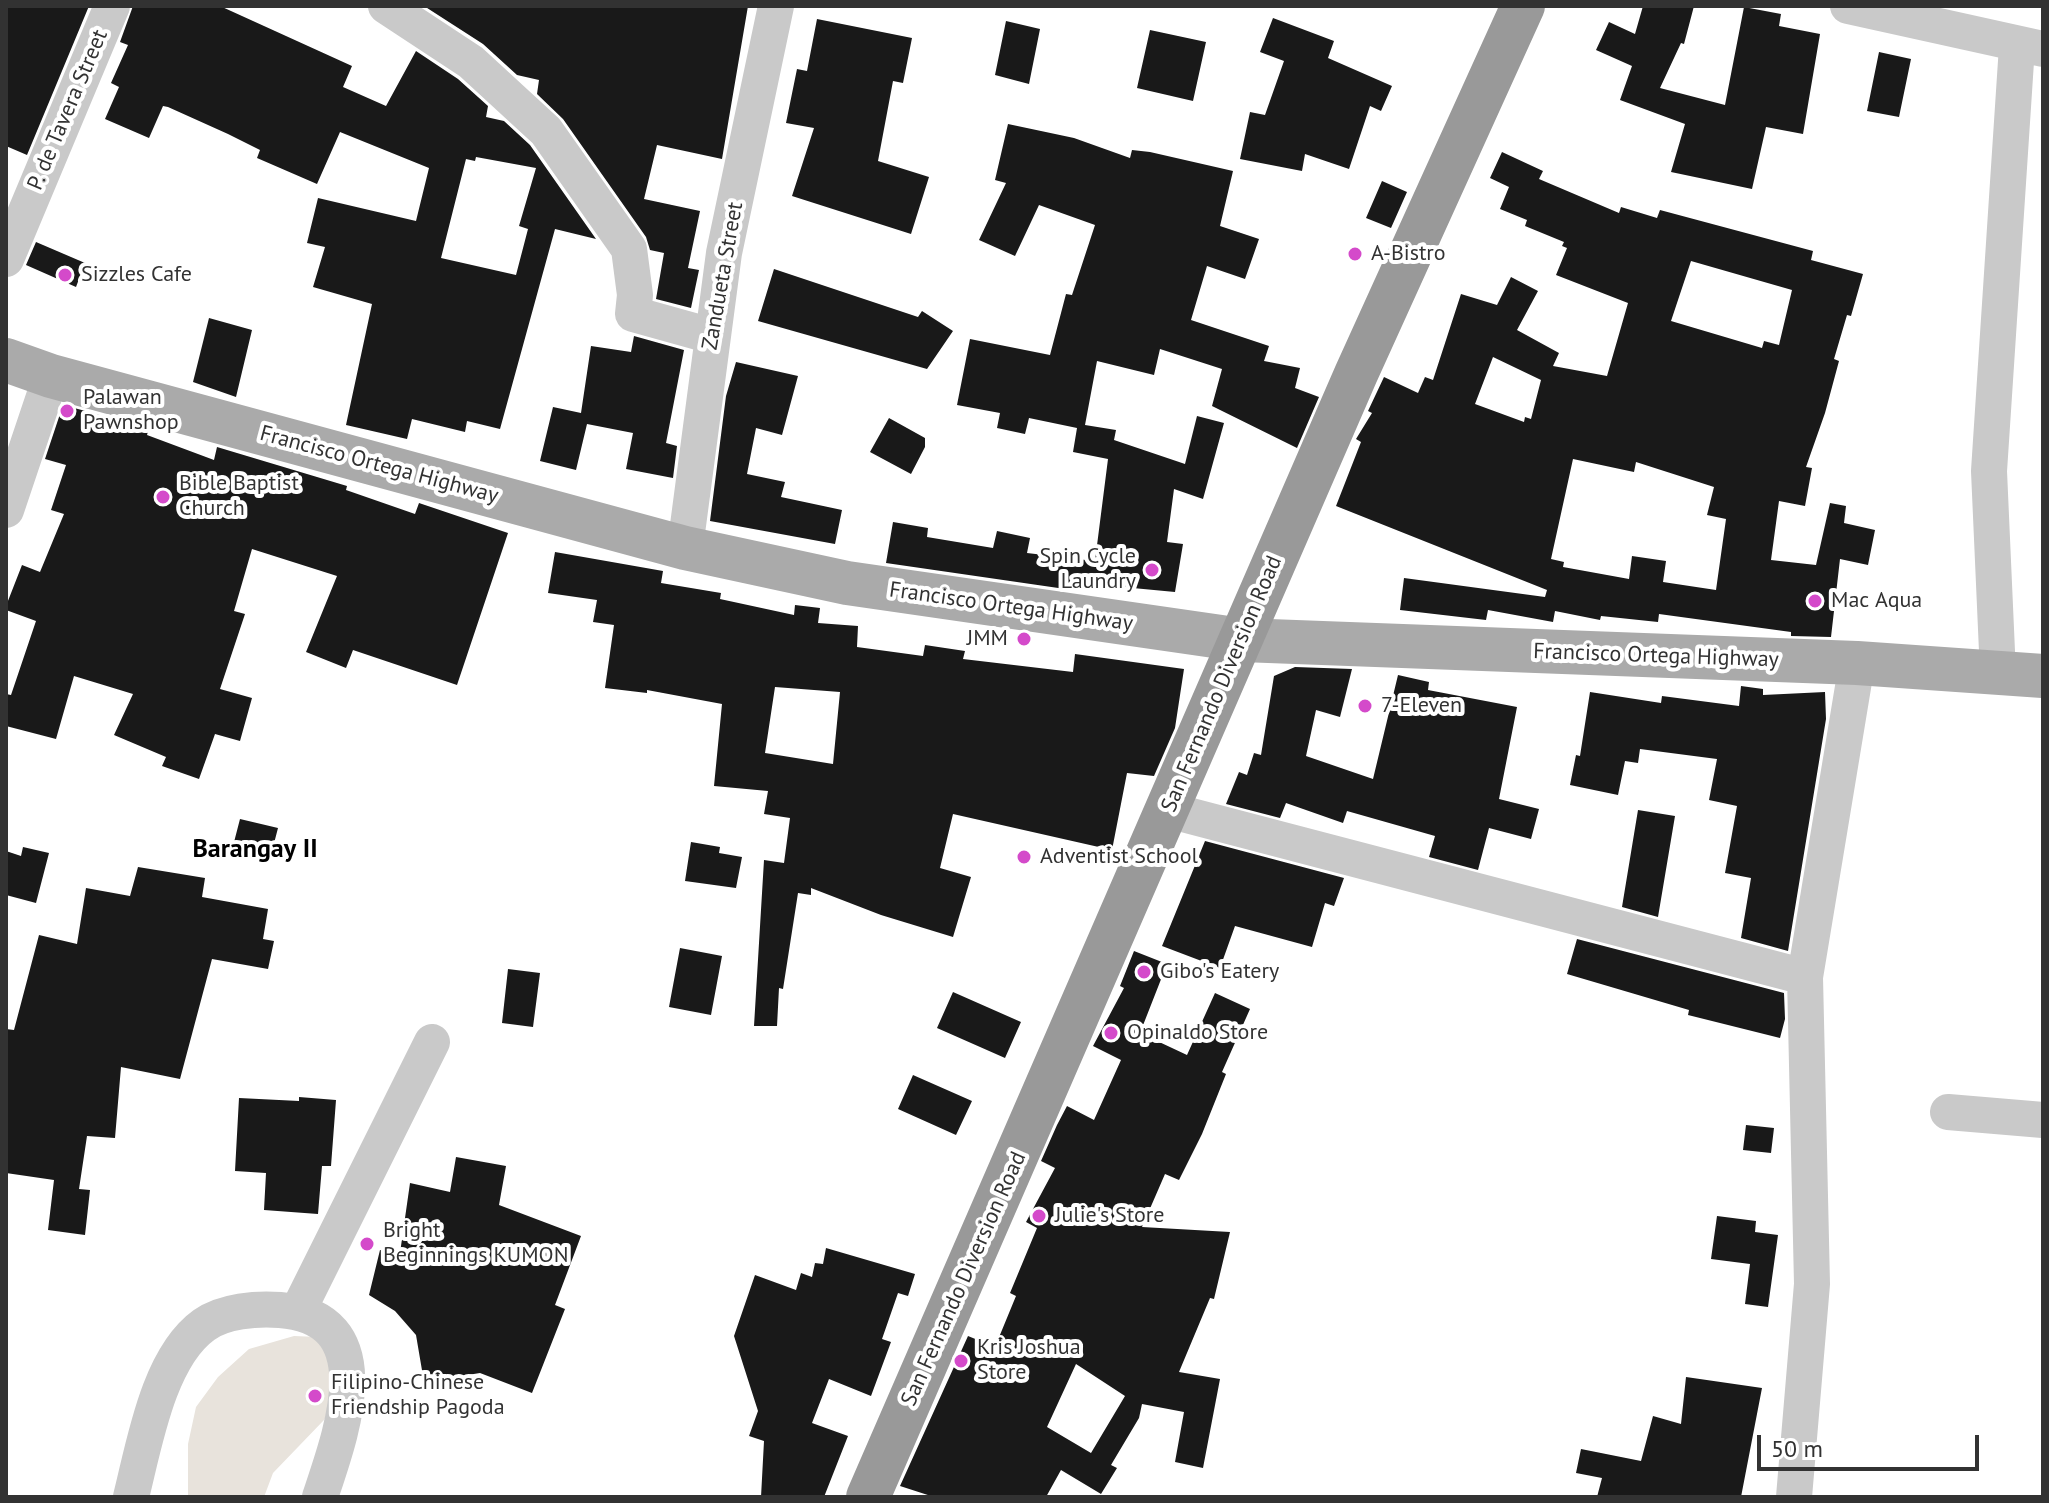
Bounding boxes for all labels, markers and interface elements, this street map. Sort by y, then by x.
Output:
street label: P. de Tavera Street [22,26,114,194]
street label: Zandueta Street [697,200,749,352]
place label: A-Bistro [1371,241,1446,267]
marker: A-Bistro [1346,245,1364,263]
place label: Sizzles Cafe [81,262,192,288]
marker: Sizzles Cafe [56,266,74,284]
place label: Palawan Pawnshop [83,385,179,436]
marker: Palawan Pawnshop [58,402,76,420]
street label: Francisco Ortega Highway [257,420,501,510]
place label: Bible Baptist Church [179,471,299,522]
marker: Bible Baptist Church [154,488,172,506]
place label: Spin Cycle Laundry [1039,544,1136,596]
street label: San Fernando Diversion Road [1156,552,1288,816]
marker: Spin Cycle Laundry [1143,561,1161,579]
street label: Francisco Ortega Highway [887,577,1135,637]
place label: Mac Aqua [1831,588,1922,614]
marker: Mac Aqua [1806,592,1824,610]
place label: JMM [967,626,1008,652]
marker: JMM [1015,630,1033,648]
street label: Francisco Ortega Highway [1533,639,1779,673]
place label: 7-Eleven [1381,693,1462,719]
marker: 7-Eleven [1356,697,1374,715]
district label: Barangay II [192,834,318,866]
place label: Adventist School [1040,844,1198,870]
marker: Adventist School [1015,848,1033,866]
place label: Gibo's Eatery [1160,959,1279,985]
marker: Gibo's Eatery [1135,963,1153,981]
place label: Opinaldo Store [1127,1020,1268,1046]
marker: Opinaldo Store [1102,1024,1120,1042]
street label: San Fernando Diversion Road [896,1148,1032,1410]
place label: Julie's Store [1055,1203,1164,1229]
marker: Julie's Store [1030,1207,1048,1225]
place label: Bright Beginnings KUMON [383,1218,568,1270]
marker: Bright Beginnings KUMON [358,1235,376,1253]
place label: Kris Joshua Store [977,1335,1081,1386]
marker: Kris Joshua Store [952,1352,970,1370]
place label: Filipino-Chinese Friendship Pagoda [331,1370,505,1422]
marker: Filipino-Chinese Friendship Pagoda [306,1387,324,1405]
scale bar [1761,1419,1983,1469]
text: 50 m [1771,1433,1823,1464]

